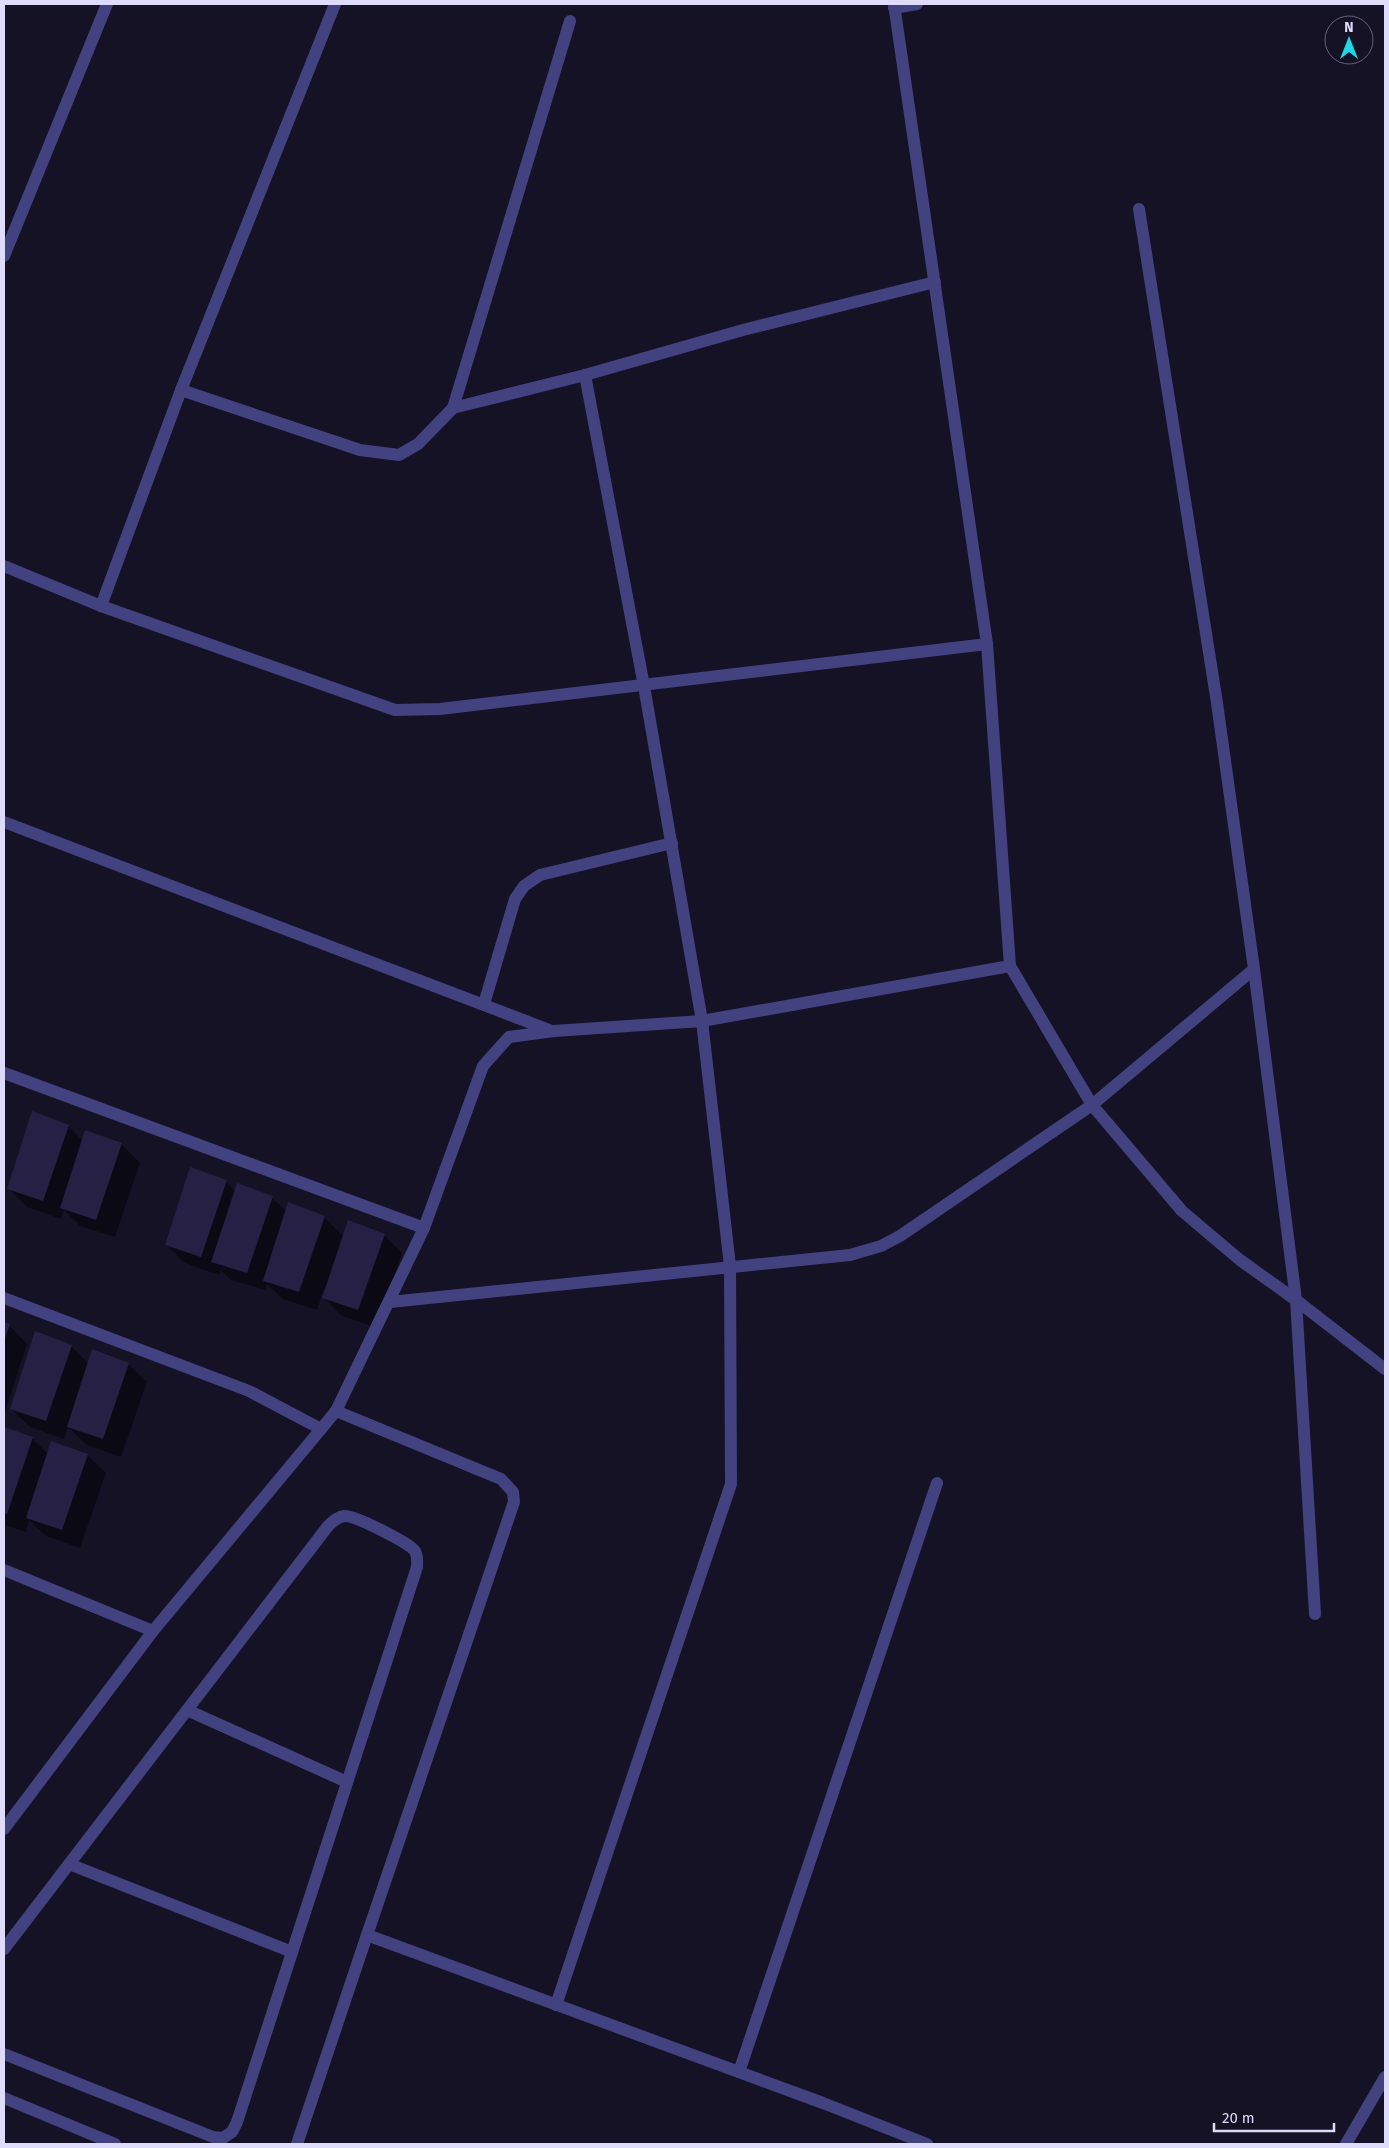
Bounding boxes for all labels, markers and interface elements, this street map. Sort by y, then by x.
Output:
north arrow [1324,15,1374,65]
text: N [1344,19,1354,36]
scale bar [1214,2100,1334,2132]
text: 20 m [1222,2109,1255,2127]

